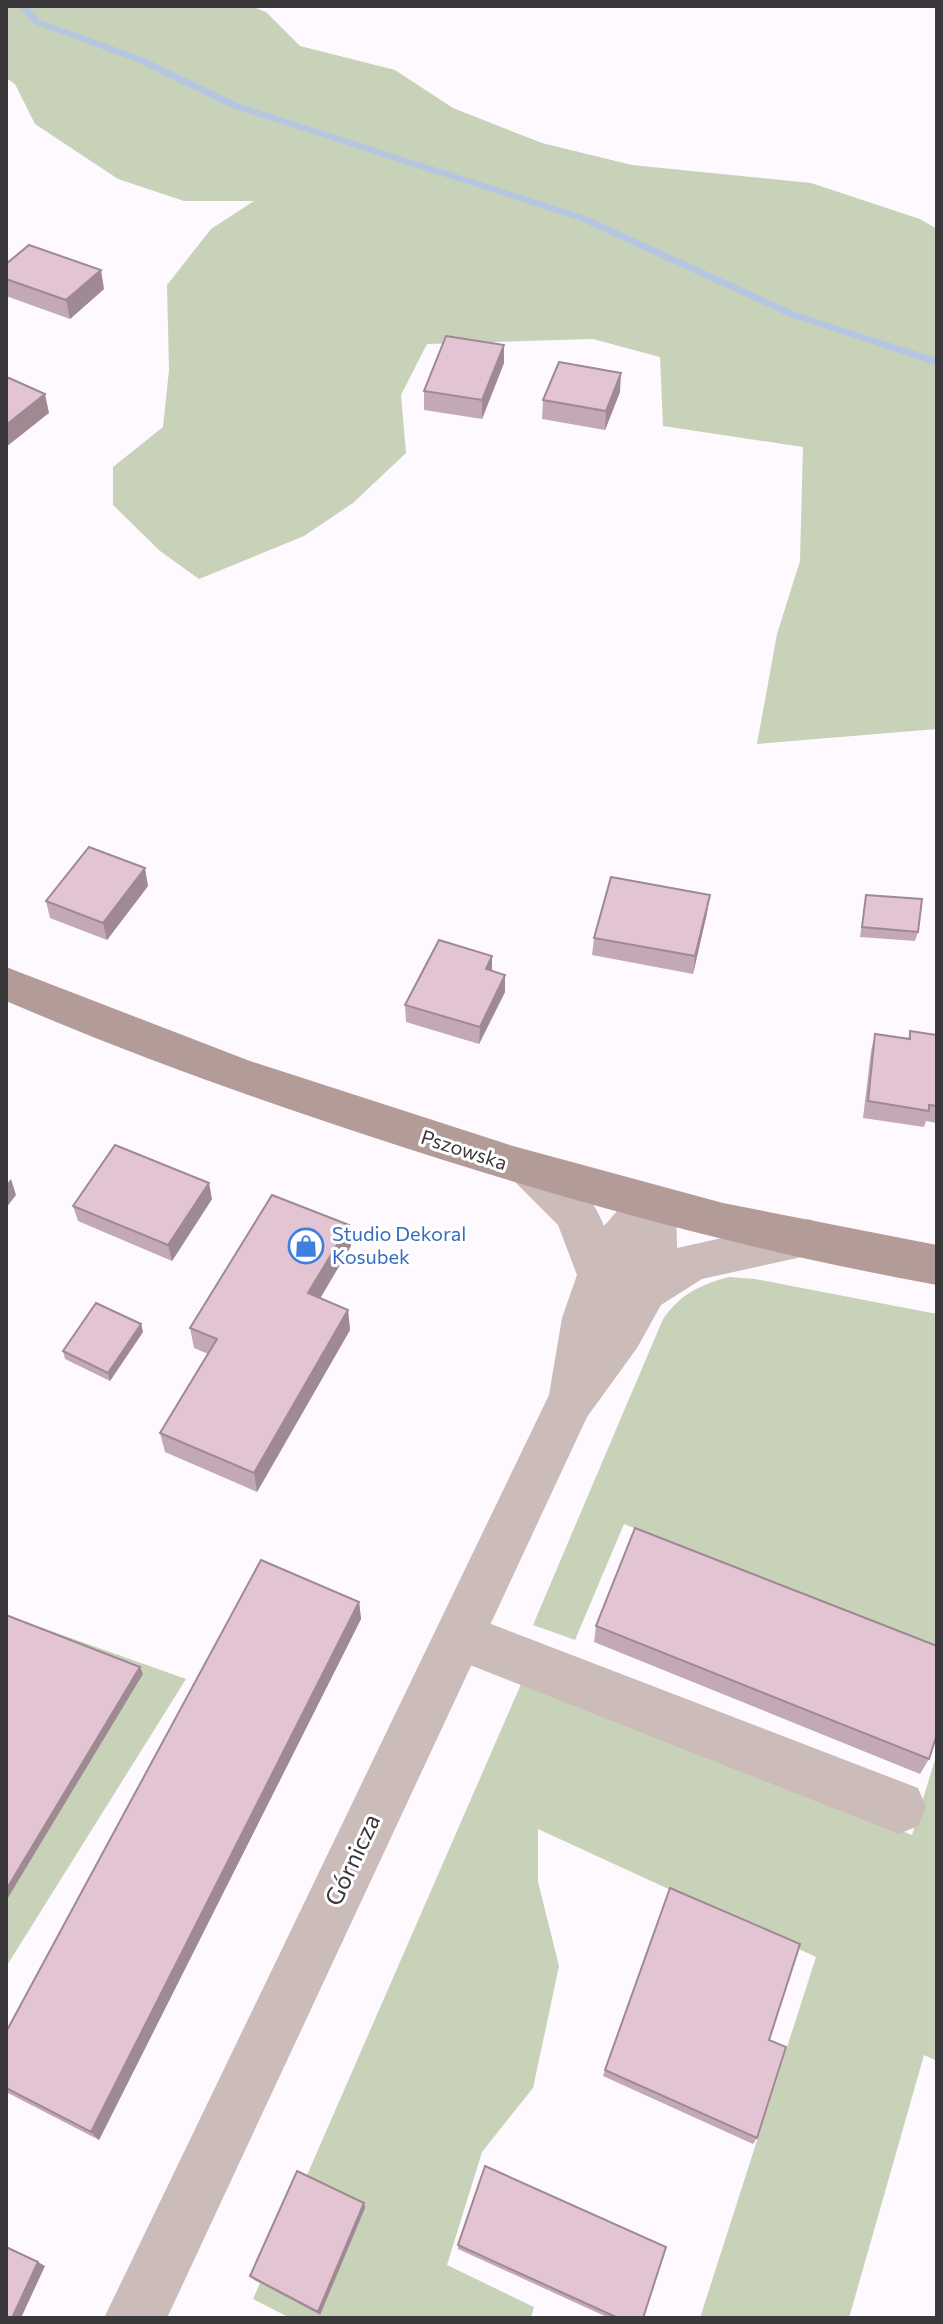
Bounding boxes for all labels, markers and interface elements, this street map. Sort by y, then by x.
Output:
street label: Pszowska [418,1124,510,1174]
place label: Studio Dekoral Kosubek [332,1221,466,1268]
shop icon: Studio Dekoral Kosubek [287,1227,325,1265]
street label: Górnicza [318,1809,385,1910]

